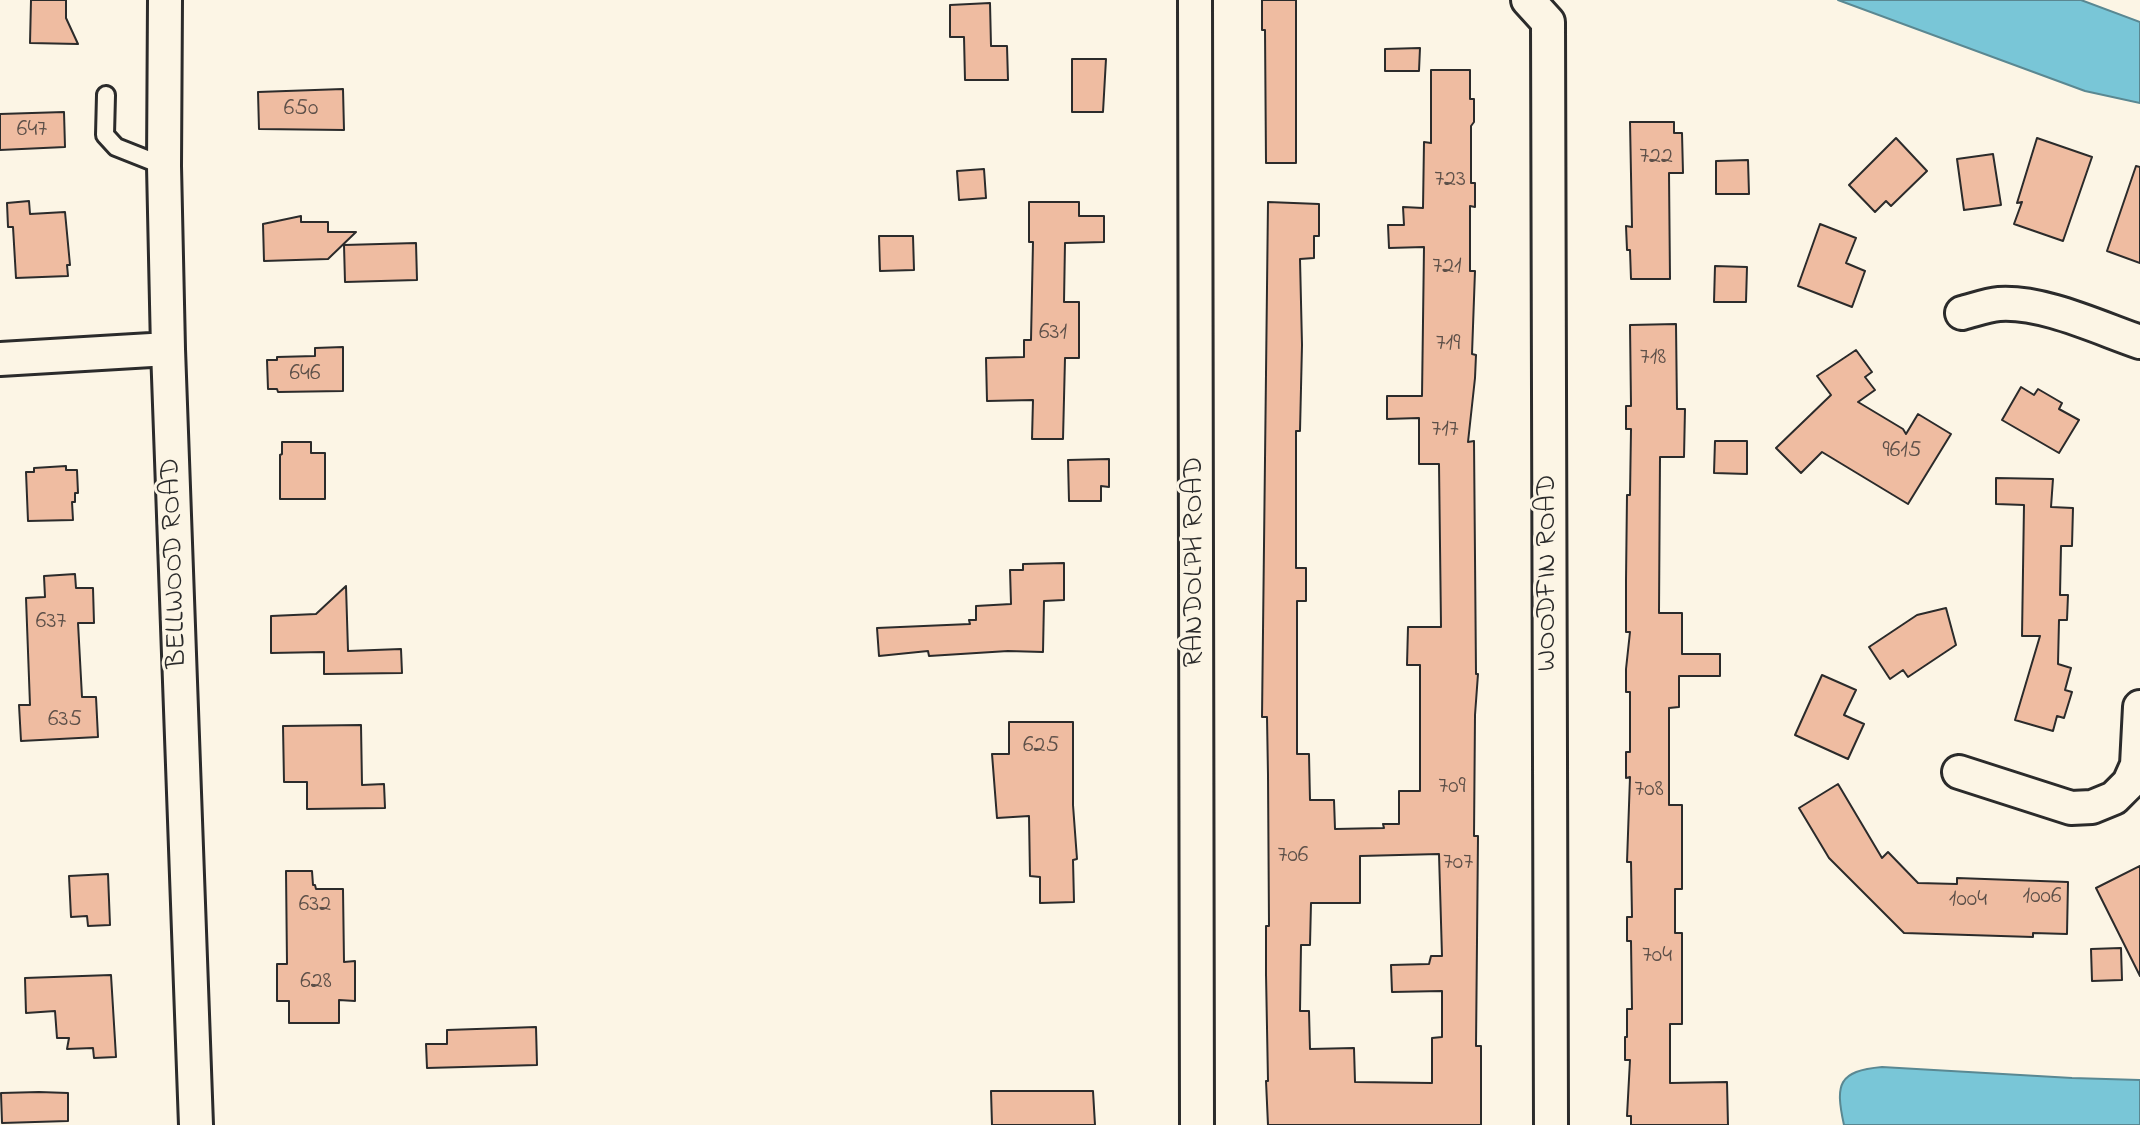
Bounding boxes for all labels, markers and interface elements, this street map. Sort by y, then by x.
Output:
house number: 650 [284,96,318,124]
house number: 647 [17,117,47,145]
house number: 722 [1639,144,1673,172]
house number: 723 [1434,167,1466,195]
house number: 721 [1432,254,1462,282]
house number: 631 [1039,320,1067,348]
house number: 719 [1436,331,1460,359]
house number: 718 [1640,345,1666,373]
house number: 646 [289,361,321,389]
house number: 717 [1431,417,1459,445]
house number: 9615 [1882,438,1922,466]
street label: BELLWOOD ROAD [156,457,196,669]
street label: RANDOLPH ROAD [1179,457,1213,667]
street label: WOODFIN ROAD [1532,474,1566,672]
house number: 637 [36,609,66,637]
house number: 635 [48,707,82,735]
house number: 625 [1023,733,1059,761]
house number: 709 [1438,774,1466,802]
house number: 708 [1634,777,1664,805]
house number: 706 [1278,843,1308,871]
house number: 707 [1443,850,1473,878]
house number: 1006 [2023,884,2061,912]
house number: 1004 [1949,887,1987,915]
house number: 632 [299,892,331,920]
house number: 704 [1642,943,1672,971]
house number: 628 [300,969,332,997]

